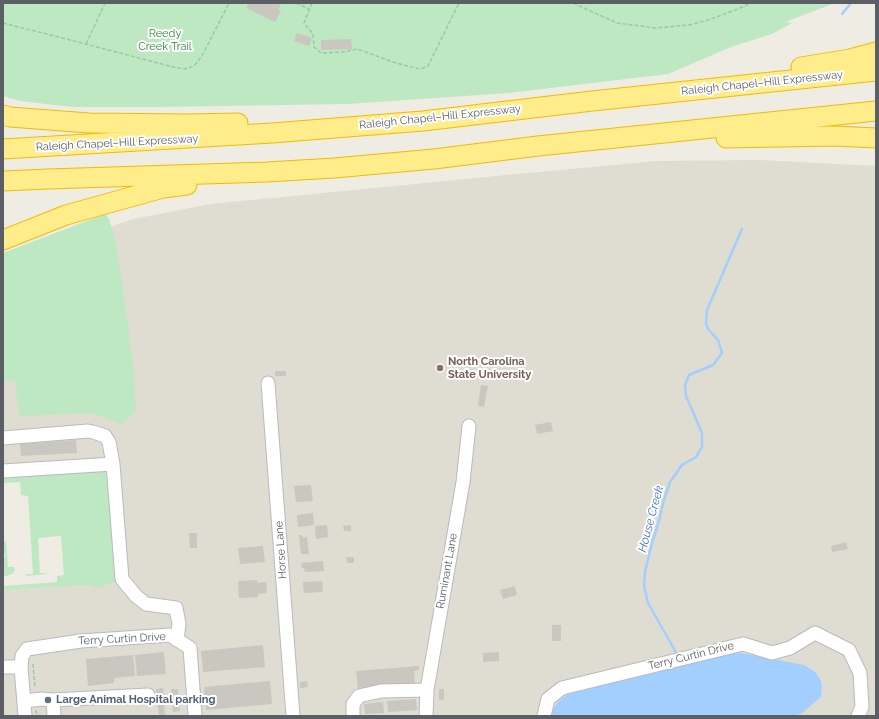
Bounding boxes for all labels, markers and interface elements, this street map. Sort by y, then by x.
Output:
park label: Reedy Creek Trail [138,27,192,53]
street label: Raleigh Chapel–Hill Expressway [680,68,844,98]
street label: Raleigh Chapel–Hill Expressway [358,102,522,132]
street label: Raleigh Chapel–Hill Expressway [35,132,199,154]
place label: North Carolina State University [448,355,531,381]
marker: North Carolina State University [435,363,445,373]
water label: House Creek [635,484,667,554]
street label: Horse Lane [272,520,290,580]
street label: Ruminant Lane [434,532,460,610]
street label: Terry Curtin Drive [78,630,166,648]
street label: Terry Curtin Drive [647,639,735,673]
place label: Large Animal Hospital parking [56,693,215,707]
marker: Large Animal Hospital parking [43,695,53,705]

